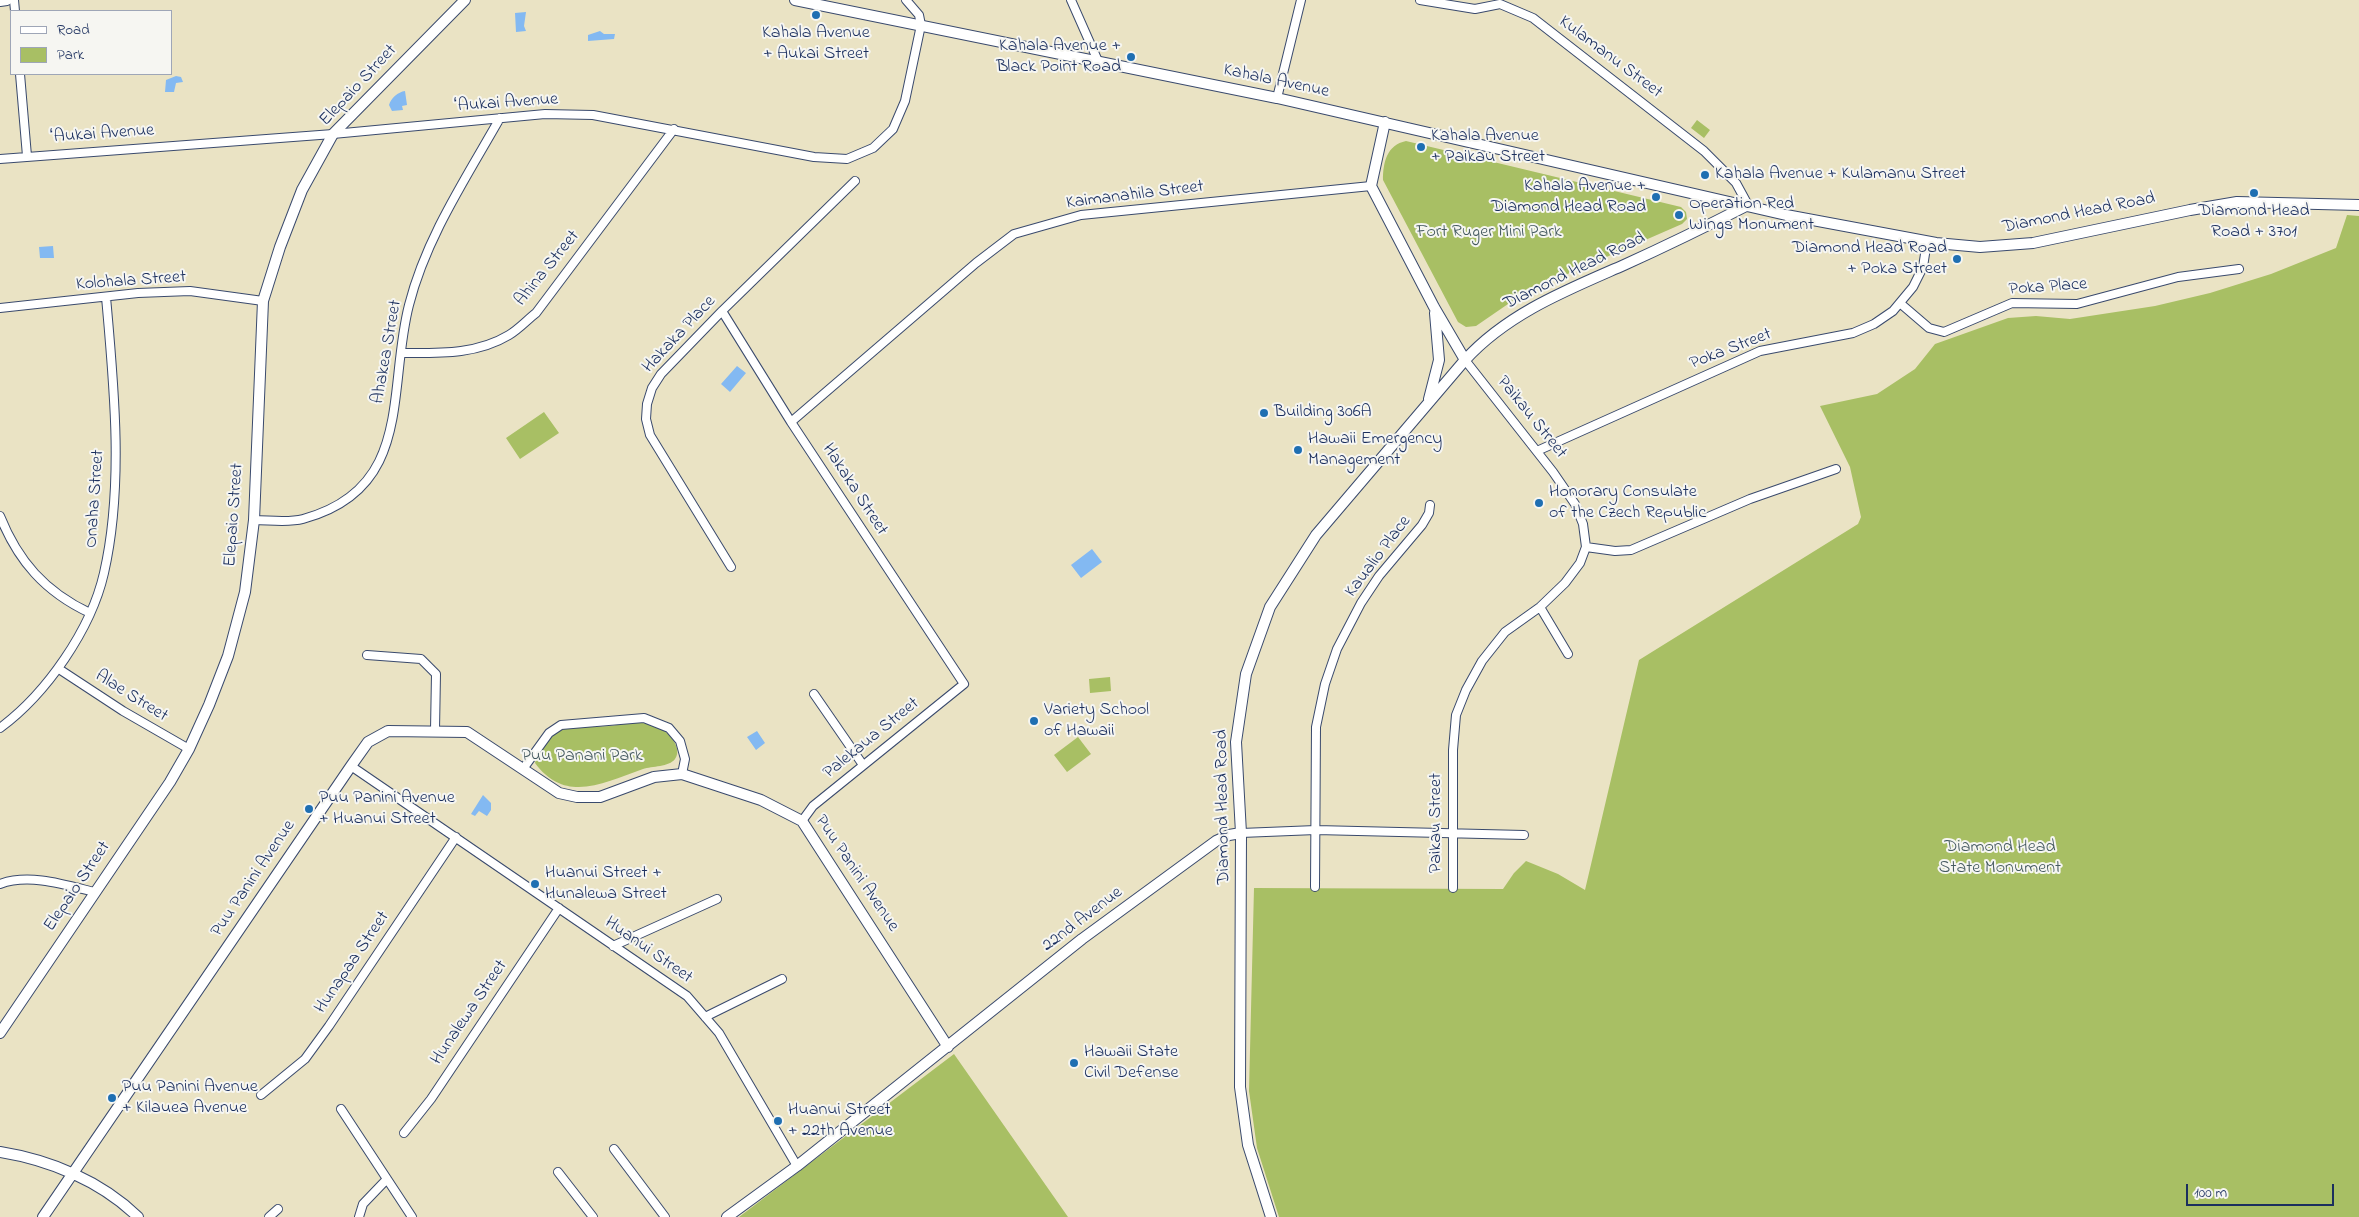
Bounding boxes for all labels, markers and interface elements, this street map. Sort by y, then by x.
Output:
marker: Kahala Avenue + Aukai Street [810,9,822,21]
legend [10,10,172,75]
street label: Kulamanu Street [1554,12,1666,104]
text: Road [57,19,90,41]
place label: Kahala Avenue + Aukai Street [762,23,870,66]
place label: Kahala Avenue + Black Point Road [996,36,1121,78]
street label: Elepaio Street [316,41,402,131]
text: Park [57,44,84,66]
marker: Kahala Avenue + Black Point Road [1125,51,1137,63]
street label: Kahala Avenue [1221,60,1331,104]
street label: ʻAukai Avenue [453,90,559,118]
street label: ʻAukai Avenue [49,121,155,149]
place label: Kahala Avenue + Paikau Street [1431,126,1545,168]
marker: Kahala Avenue + Paikau Street [1415,141,1427,153]
place label: Kahala Avenue + Kulamanu Street [1715,164,1966,186]
marker: Kahala Avenue + Kulamanu Street [1699,169,1711,181]
place label: Kahala Avenue + Diamond Head Road [1491,176,1646,218]
street label: Kaimanahila Street [1065,177,1205,215]
marker: Diamond Head Road + 3701 [2248,187,2260,199]
street label: Diamond Head Road [2001,189,2157,239]
marker: Kahala Avenue + Diamond Head Road [1650,191,1662,203]
place label: Operation Red Wings Monument [1689,194,1814,236]
place label: Diamond Head Road + 3701 [2198,201,2310,243]
marker: Operation Red Wings Monument [1673,209,1685,221]
park label: Fort Ruger Mini Park [1416,222,1562,244]
street label: Ahina Street [511,227,585,311]
street label: Diamond Head Road [1501,228,1649,316]
place label: Diamond Head Road + Poka Street [1792,238,1947,280]
marker: Diamond Head Road + Poka Street [1951,253,1963,265]
street label: Kolohala Street [75,267,187,297]
street label: Poka Place [2008,274,2088,302]
street label: Hakaka Place [639,292,721,378]
street label: Ahakea Street [368,298,408,406]
street label: Poka Street [1687,325,1775,375]
street label: Paikau Street [1491,372,1571,464]
place label: Building 306A [1274,402,1372,424]
marker: Building 306A [1258,407,1270,419]
place label: Hawaii Emergency Management [1308,429,1442,472]
street label: Hakaka Street [816,440,892,540]
marker: Hawaii Emergency Management [1292,444,1304,456]
street label: Onaha Street [82,449,110,549]
street label: Elepaio Street [221,462,249,568]
place label: Honorary Consulate of the Czech Republic [1549,482,1706,524]
marker: Honorary Consulate of the Czech Republic [1533,497,1545,509]
street label: Kaualio Place [1341,512,1417,602]
street label: Alae Street [91,666,171,728]
street label: Palekaua Street [820,694,924,784]
place label: Variety School of Hawaii [1044,700,1149,742]
marker: Variety School of Hawaii [1028,715,1040,727]
street label: Diamond Head Road [1212,729,1236,885]
park label: Puu Panani Park [521,746,643,768]
street label: Paikau Street [1426,773,1448,873]
place label: Puu Panini Avenue + Huanui Street [319,788,455,831]
marker: Puu Panini Avenue + Huanui Street [303,803,315,815]
street label: Puu Panini Avenue [809,812,903,936]
street label: Puu Panini Avenue [207,817,301,941]
park label: Diamond Head State Monument [1939,837,2061,880]
street label: Elepaio Street [40,838,116,936]
place label: Huanui Street + Hunalewa Street [545,863,667,906]
marker: Huanui Street + Hunalewa Street [529,878,541,890]
street label: 22nd Avenue [1038,883,1128,957]
street label: Hunapaa Street [311,908,395,1018]
street label: Huanui Street [600,913,696,989]
street label: Hunalewa Street [427,956,513,1070]
place label: Hawaii State Civil Defense [1084,1042,1179,1084]
marker: Hawaii State Civil Defense [1068,1057,1080,1069]
place label: Puu Panini Avenue + Kilauea Avenue [122,1077,258,1120]
marker: Puu Panini Avenue + Kilauea Avenue [106,1092,118,1104]
place label: Huanui Street + 22th Avenue [788,1100,893,1142]
marker: Huanui Street + 22th Avenue [772,1115,784,1127]
scale bar [2189,1174,2336,1206]
text: 100 m [2194,1182,2227,1204]

